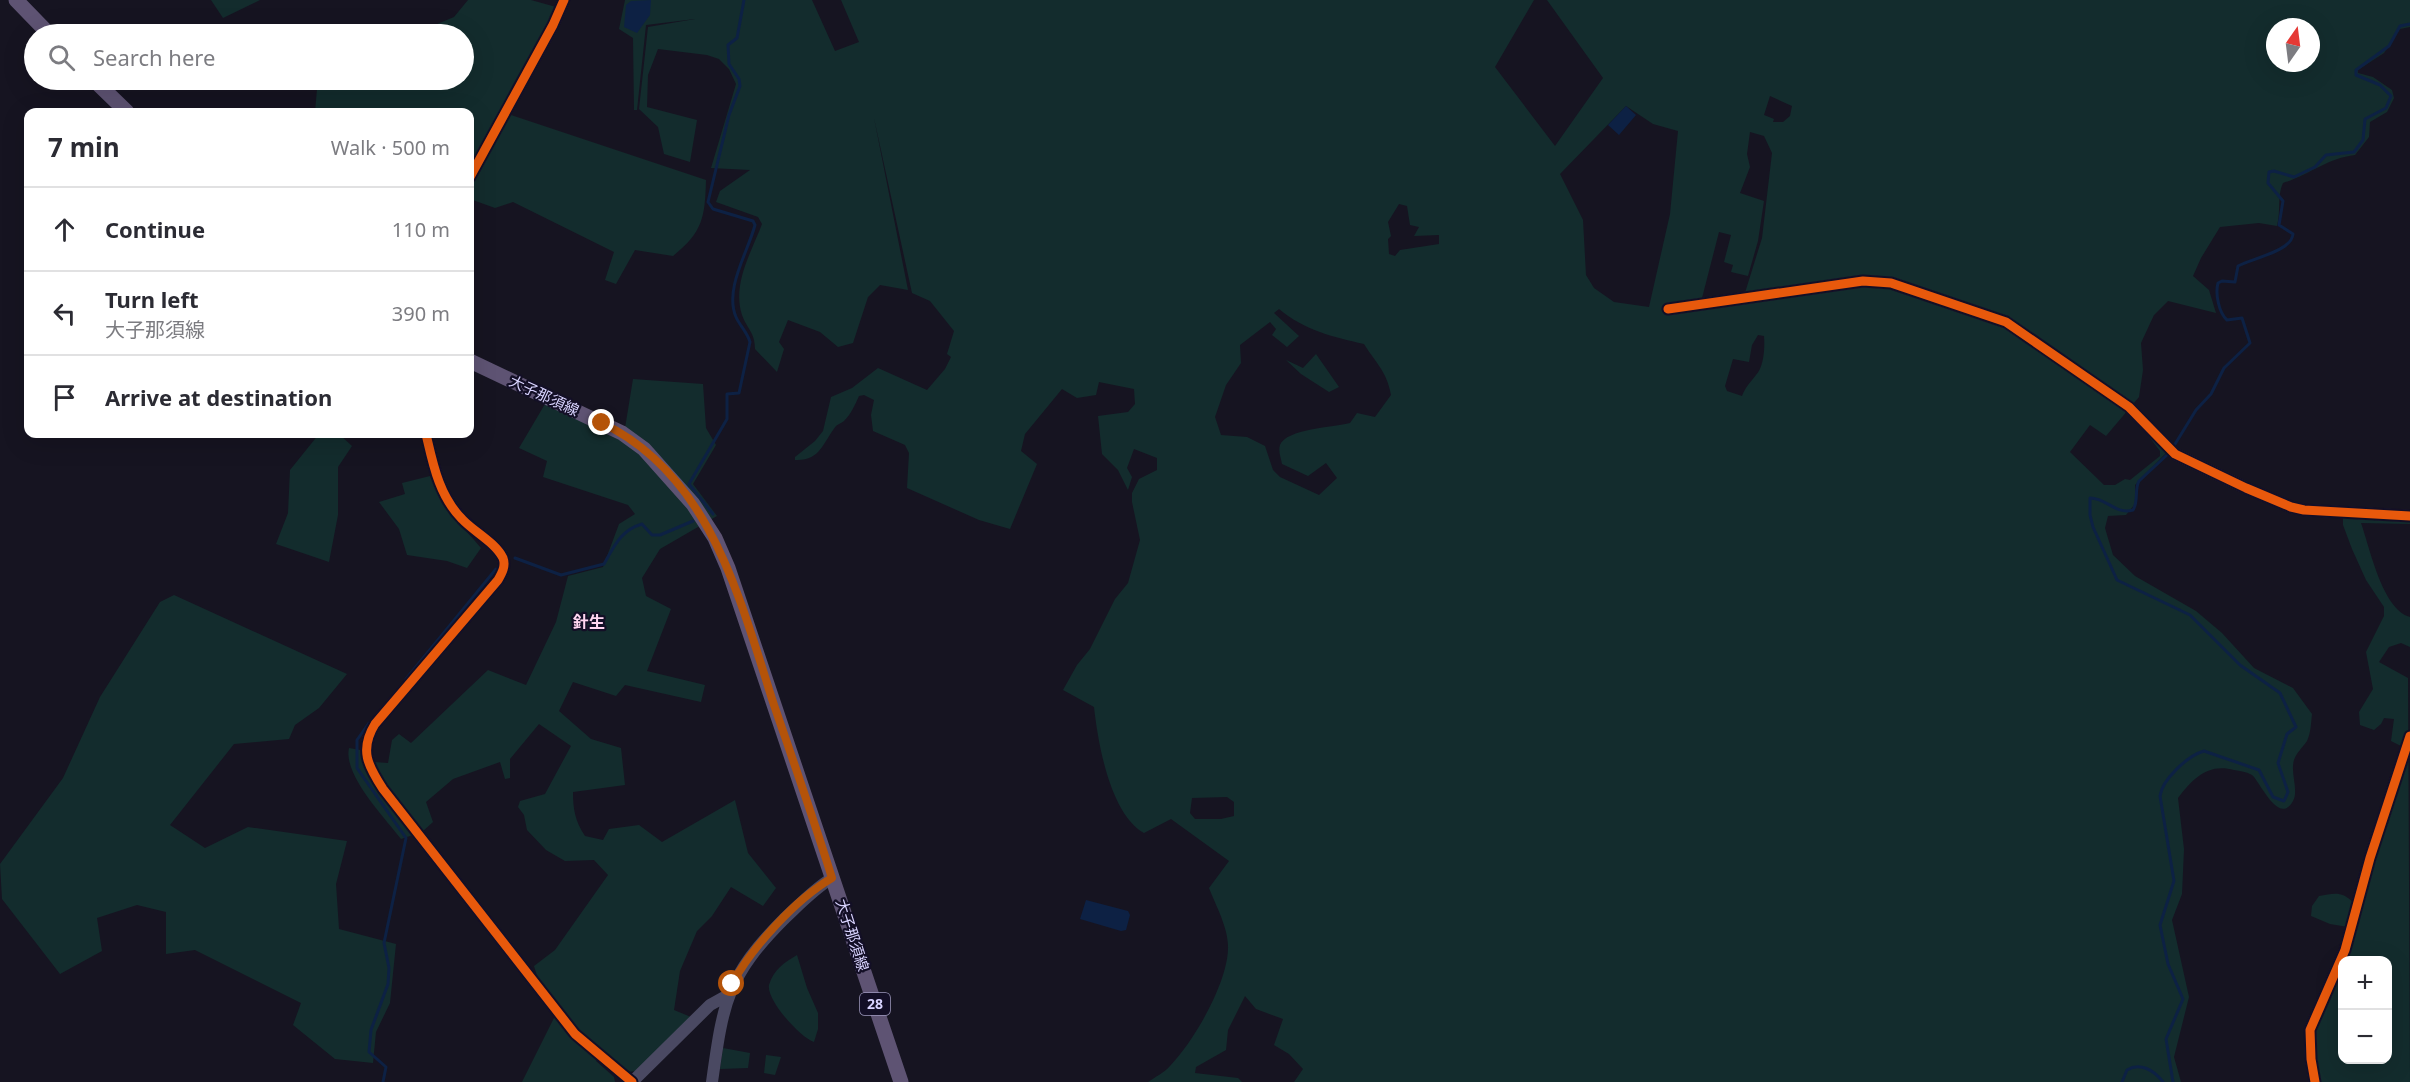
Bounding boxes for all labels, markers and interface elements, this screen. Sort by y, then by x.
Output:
north arrow [2266,18,2320,72]
search box [24,24,474,90]
icon: search [45,41,78,74]
text: Search here [93,42,215,72]
text: 7 min [48,129,120,165]
text: Walk · 500 m [331,134,450,161]
icon: ahead [48,213,81,246]
text: Continue [105,214,205,244]
text: 110 m [392,216,450,243]
text: Turn left [105,284,199,314]
icon: left [48,297,81,330]
text: 390 m [392,300,450,327]
text: 大子那須線 [105,316,205,343]
street label: 大子那須線 [506,370,583,420]
icon: arrive [48,381,81,414]
text: Arrive at destination [105,382,332,412]
route end [588,409,614,435]
district label: 針生 [573,611,605,633]
street label: 大子那須線 [832,896,874,973]
map controls [2338,956,2392,1064]
button: + [2338,956,2392,1010]
route start [718,970,744,996]
road number: 28 [860,993,890,1015]
button: − [2338,1010,2392,1064]

